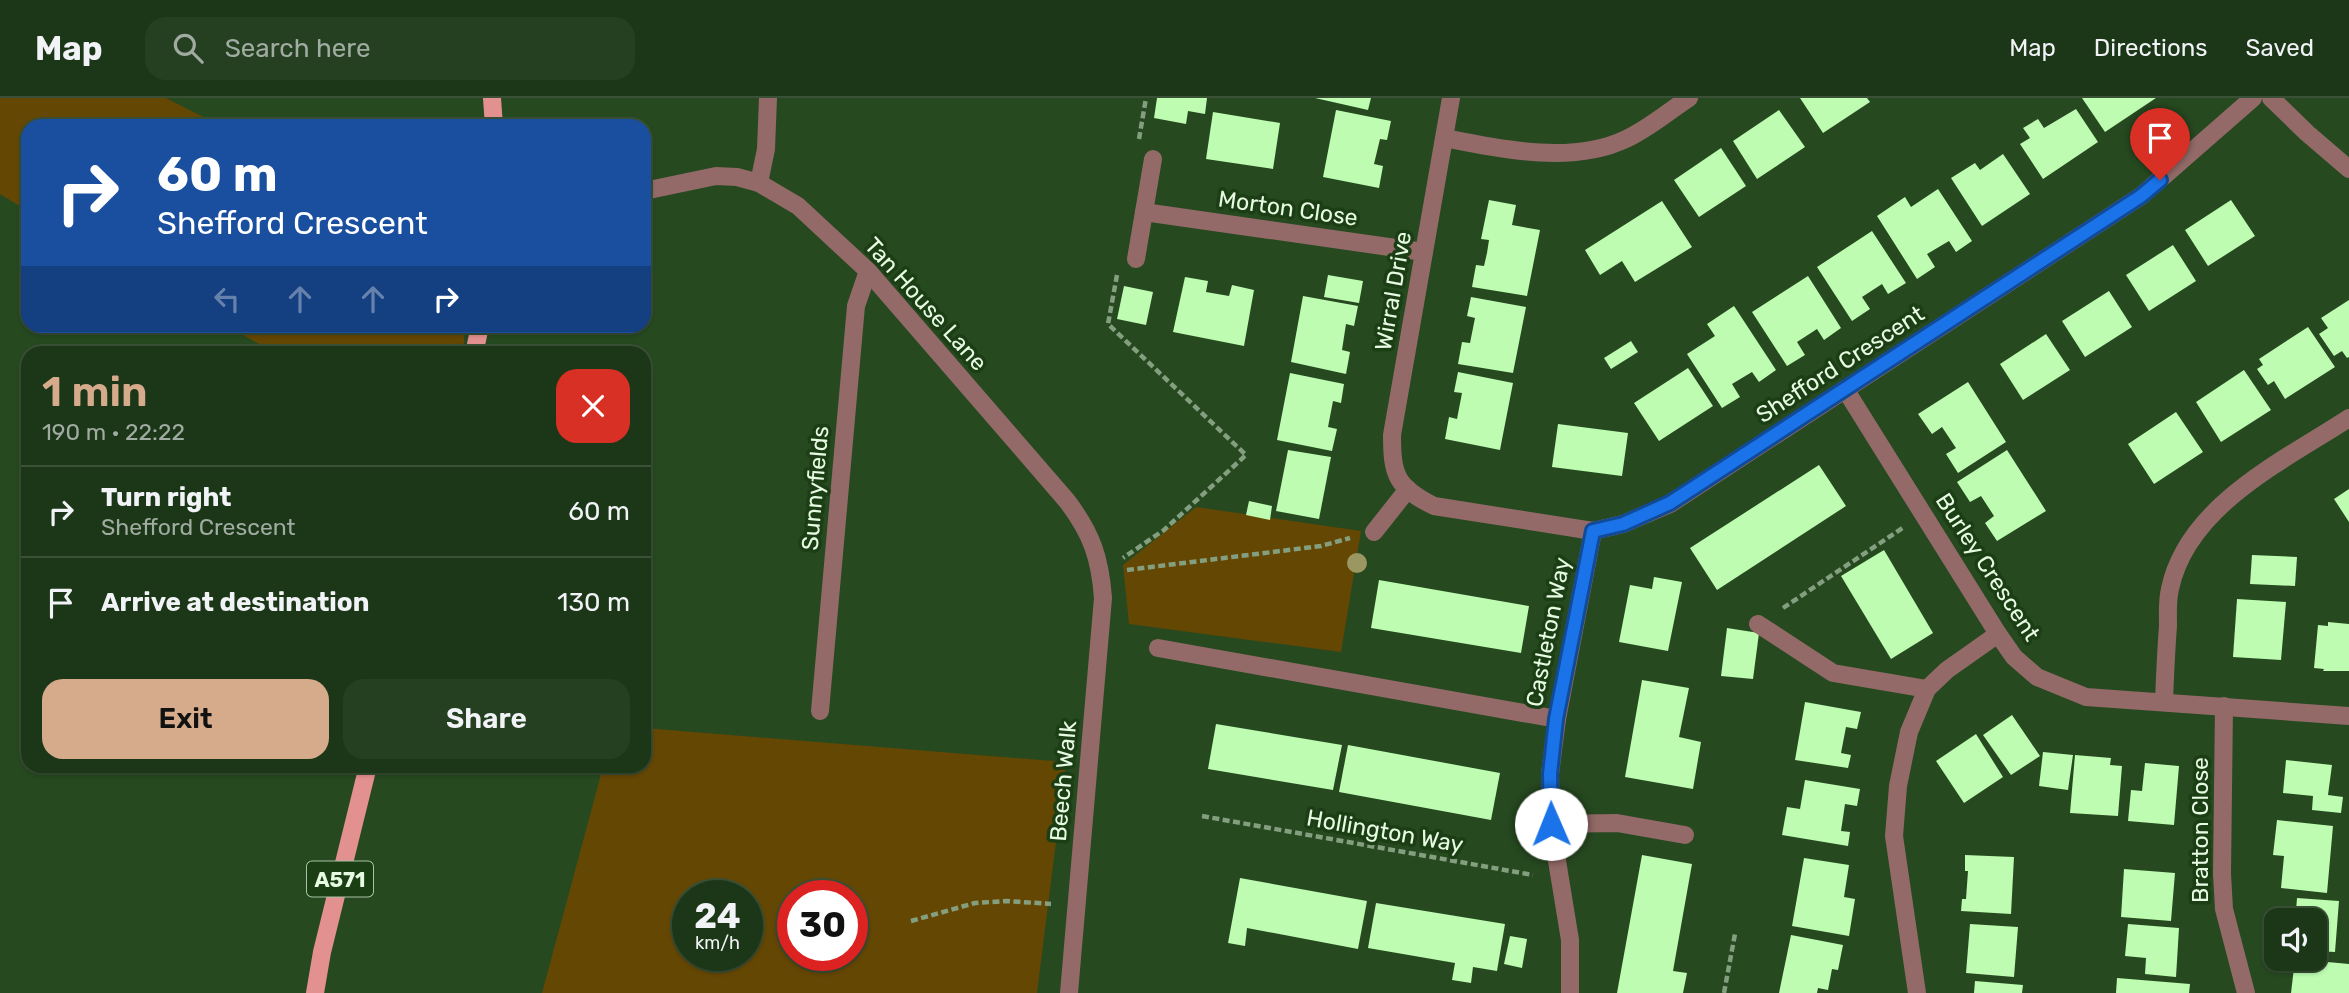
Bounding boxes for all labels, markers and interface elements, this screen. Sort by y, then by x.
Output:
search box [145,17,635,80]
text: Map [35,29,103,68]
icon: search [169,29,207,67]
text: Search here [225,33,370,64]
text: Map [2009,34,2056,62]
text: Directions [2094,34,2207,62]
text: Saved [2245,34,2314,62]
pin [2130,108,2190,180]
icon: arrive [2141,119,2179,157]
text: 60 m [157,145,278,203]
icon: right [42,147,133,238]
street label: Morton Close [1216,184,1360,232]
text: Shefford Crescent [157,204,428,242]
street label: Wirral Drive [1369,229,1417,353]
street label: Tan House Lane [859,232,993,376]
icon: left [208,280,246,318]
icon: ahead [281,280,319,318]
icon: ahead [354,280,392,318]
icon: right [427,280,465,318]
street label: Shefford Crescent [1751,299,1929,429]
text: 1 min [42,367,148,417]
button: close [556,369,630,443]
text: 190 m · 22:22 [42,418,185,446]
street label: Sunnyfields [796,425,834,551]
text: Turn right [101,482,231,513]
street label: Burley Crescent [1930,488,2046,646]
icon: right [42,493,80,531]
text: 60 m [568,496,630,527]
text: Shefford Crescent [101,513,296,541]
street label: Castleton Way [1520,555,1576,709]
icon: arrive [42,584,80,622]
text: Arrive at destination [101,587,369,618]
text: 130 m [557,587,630,618]
button: Exit [42,679,329,759]
button: Share [343,679,630,759]
street label: Beech Walk [1044,719,1082,843]
street label: Bratton Close [2186,757,2214,903]
position arrow [1514,787,1588,861]
street label: Hollington Way [1305,803,1466,859]
road number: A571 [307,862,373,896]
speed limit sign: 30 [777,880,868,971]
text: 24 [694,895,741,937]
map controls [2264,908,2327,971]
button: sound [2264,908,2327,971]
text: km/h [695,932,740,954]

